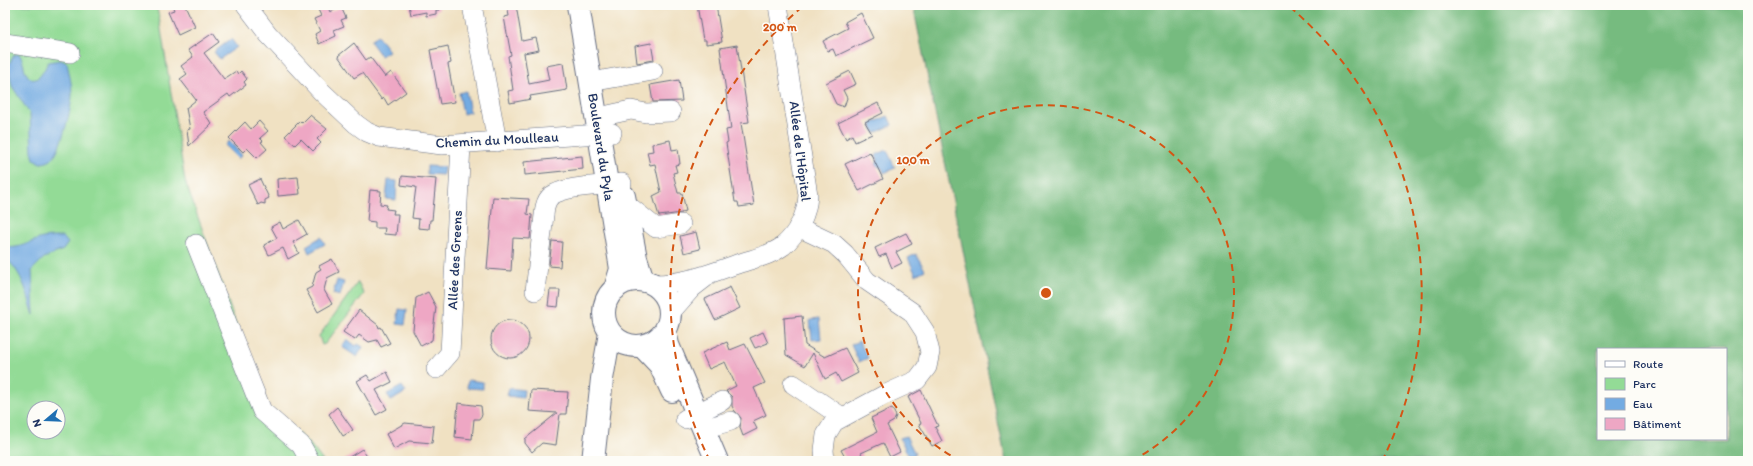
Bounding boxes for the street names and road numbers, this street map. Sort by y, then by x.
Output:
street label: Boulevard du Pyla [584,92,618,203]
street label: Allée de l’Hôpital [785,100,815,202]
street label: Chemin du Moulleau [435,128,559,152]
street label: Allée des Greens [444,210,466,310]

